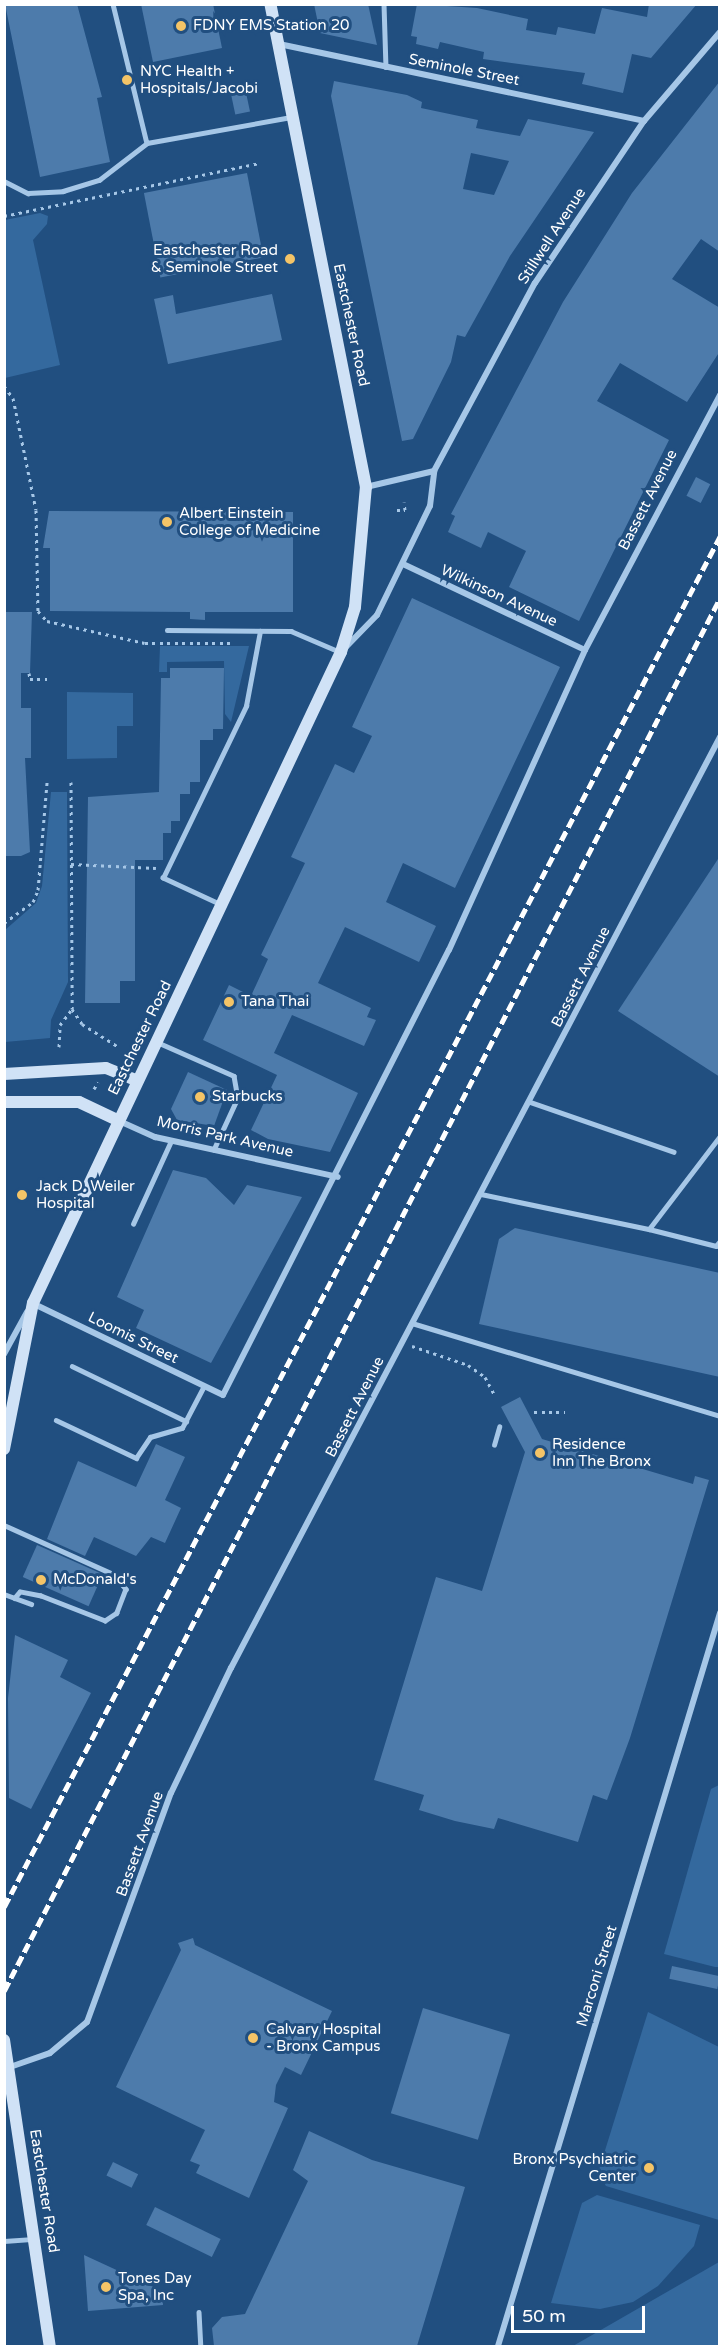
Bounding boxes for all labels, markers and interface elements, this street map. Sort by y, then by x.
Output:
place label: FDNY EMS Station 20 [193,17,349,35]
marker: FDNY EMS Station 20 [174,19,188,33]
street label: Seminole Street [407,50,521,90]
place label: NYC Health + Hospitals/Jacobi [140,62,258,97]
marker: NYC Health + Hospitals/Jacobi [118,71,136,89]
street label: Stillwell Avenue [514,184,590,288]
place label: Eastchester Road & Seminole Street [151,241,278,276]
marker: Eastchester Road & Seminole Street [283,252,297,266]
street label: Eastchester Road [329,262,373,388]
street label: Bassett Avenue [615,447,681,553]
place label: Albert Einstein College of Medicine [179,504,320,539]
marker: Albert Einstein College of Medicine [160,515,174,529]
street label: Wilkinson Avenue [438,561,560,631]
street label: Bassett Avenue [548,924,614,1030]
street label: Eastchester Road [105,978,175,1098]
place label: Tana Thai [241,993,309,1011]
marker: Tana Thai [222,995,236,1009]
place label: Starbucks [212,1088,283,1106]
marker: Starbucks [193,1090,207,1104]
street label: Morris Park Avenue [155,1113,295,1161]
place label: Jack D. Weiler Hospital [36,1177,135,1212]
marker: Jack D. Weiler Hospital [13,1186,31,1204]
street label: Loomis Street [85,1308,181,1368]
street label: Bassett Avenue [322,1354,388,1460]
place label: Residence Inn The Bronx [552,1435,651,1470]
marker: Residence Inn The Bronx [533,1446,547,1460]
place label: McDonald's [53,1571,137,1589]
marker: McDonald's [34,1573,48,1587]
street label: Bassett Avenue [113,1789,167,1899]
street label: Marconi Street [573,1923,621,2029]
place label: Calvary Hospital - Bronx Campus [266,2020,381,2055]
marker: Calvary Hospital - Bronx Campus [244,2029,262,2047]
street label: Eastchester Road [25,2128,63,2254]
place label: Bronx Psychiatric Center [513,2150,636,2185]
marker: Bronx Psychiatric Center [640,2159,658,2177]
place label: Tones Day Spa, Inc [118,2269,191,2304]
marker: Tones Day Spa, Inc [99,2280,113,2294]
scale bar [514,2294,648,2332]
text: 50 m [522,2305,566,2327]

